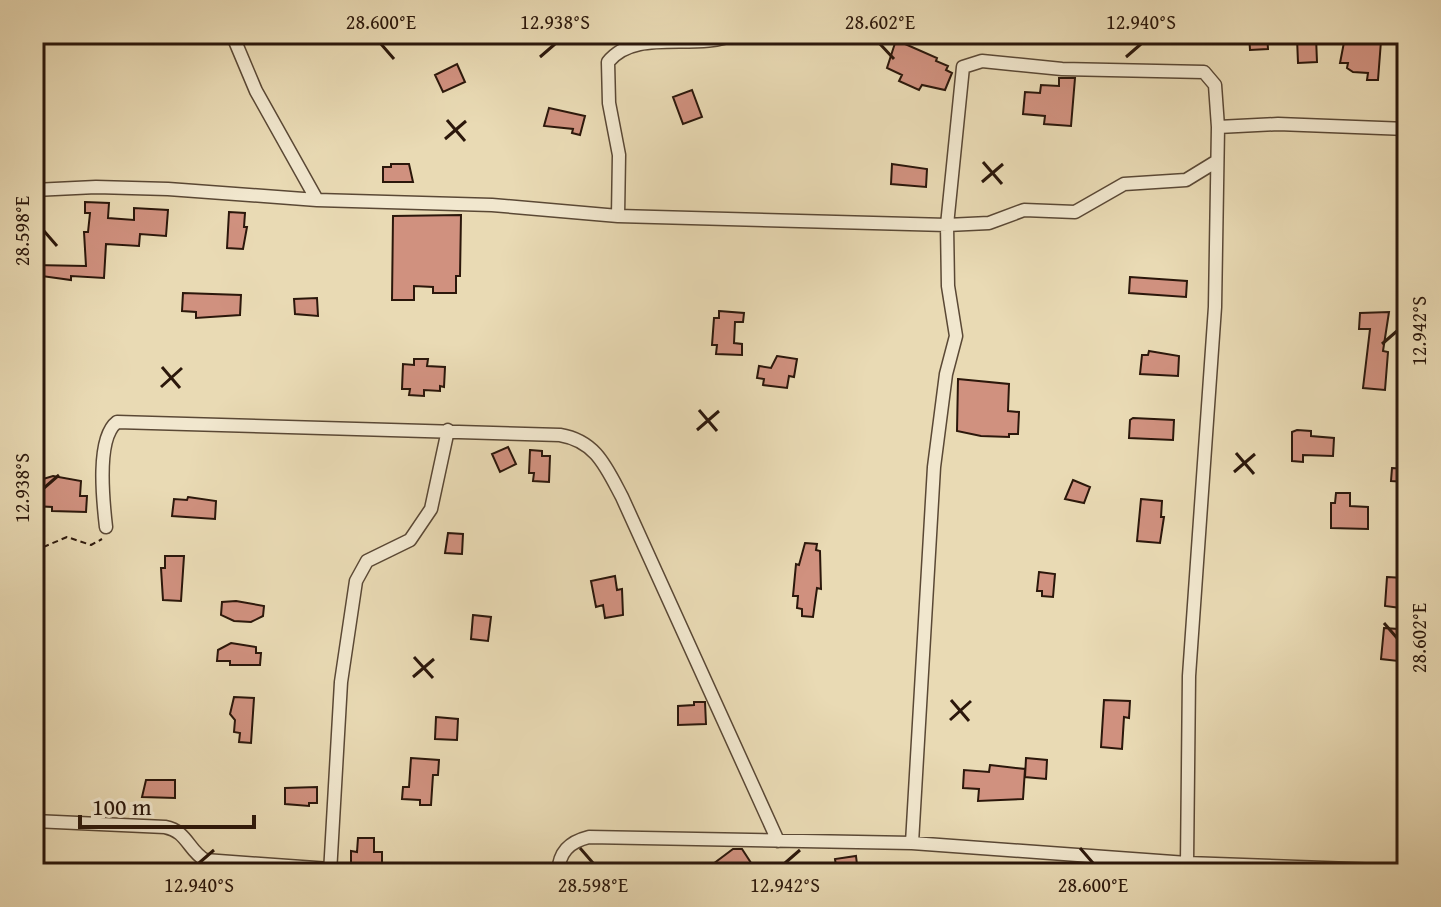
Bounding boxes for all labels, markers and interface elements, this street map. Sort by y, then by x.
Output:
text: 28.600°E [346,7,416,36]
text: 12.938°S [520,7,590,36]
text: 28.602°E [845,7,915,36]
text: 12.940°S [1106,7,1176,36]
text: 28.598°E [7,196,36,266]
text: 12.942°S [1404,296,1433,366]
text: 12.938°S [7,453,36,523]
text: 28.602°E [1404,603,1433,673]
scale bar [80,779,254,829]
text: 100 m [92,789,152,824]
text: 12.940°S [164,870,234,899]
text: 28.598°E [558,870,628,899]
text: 12.942°S [750,870,820,899]
text: 28.600°E [1058,870,1128,899]

